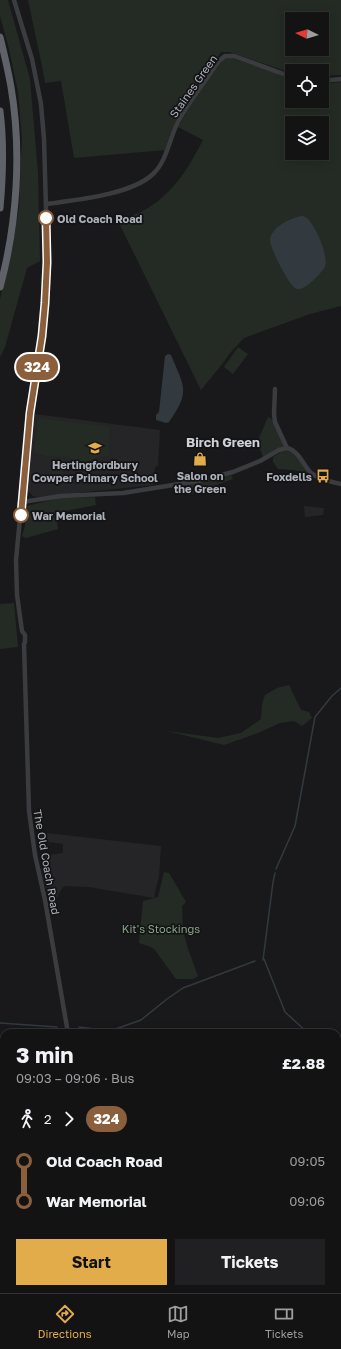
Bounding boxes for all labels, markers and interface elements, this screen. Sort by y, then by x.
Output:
north arrow [285,12,329,56]
map controls [285,12,329,160]
street label: Staines Green [167,52,219,120]
button: locate [285,64,329,108]
button: layers [285,116,329,160]
marker: Old Coach Road [38,210,54,226]
place label: Old Coach Road [57,212,143,225]
line badge: 324 [14,354,60,380]
text: 324 [24,358,50,375]
district label: Birch Green [186,434,260,450]
school or university icon: Hertingfordbury Cowper Primary School [87,440,103,456]
shop icon: Salon on the Green [192,451,208,467]
place label: Hertingfordbury Cowper Primary School [32,458,158,484]
bus stop icon: Foxdells [315,468,331,484]
place label: Salon on the Green [174,469,226,495]
place label: Foxdells [266,470,312,483]
marker: War Memorial [13,507,29,523]
place label: War Memorial [32,509,106,522]
street label: The Old Coach Road [31,808,63,916]
park label: Kit's Stockings [122,922,200,935]
text: 3 min [16,1041,74,1068]
text: £2.88 [282,1054,325,1072]
text: 09:03 – 09:06 · Bus [16,1070,135,1086]
icon: walk [16,1108,38,1130]
icon: forward [58,1108,80,1130]
text: 324 [94,1110,119,1127]
text: 2 [44,1111,52,1127]
text: Old Coach Road [46,1152,162,1170]
text: 09:05 [290,1153,325,1169]
text: War Memorial [46,1192,147,1210]
text: 09:06 [289,1193,325,1209]
button: Start [16,1239,167,1285]
button: Tickets [175,1239,325,1285]
tab: Directions [38,1303,91,1340]
tab: Map [167,1303,189,1340]
tab: Tickets [265,1303,303,1340]

